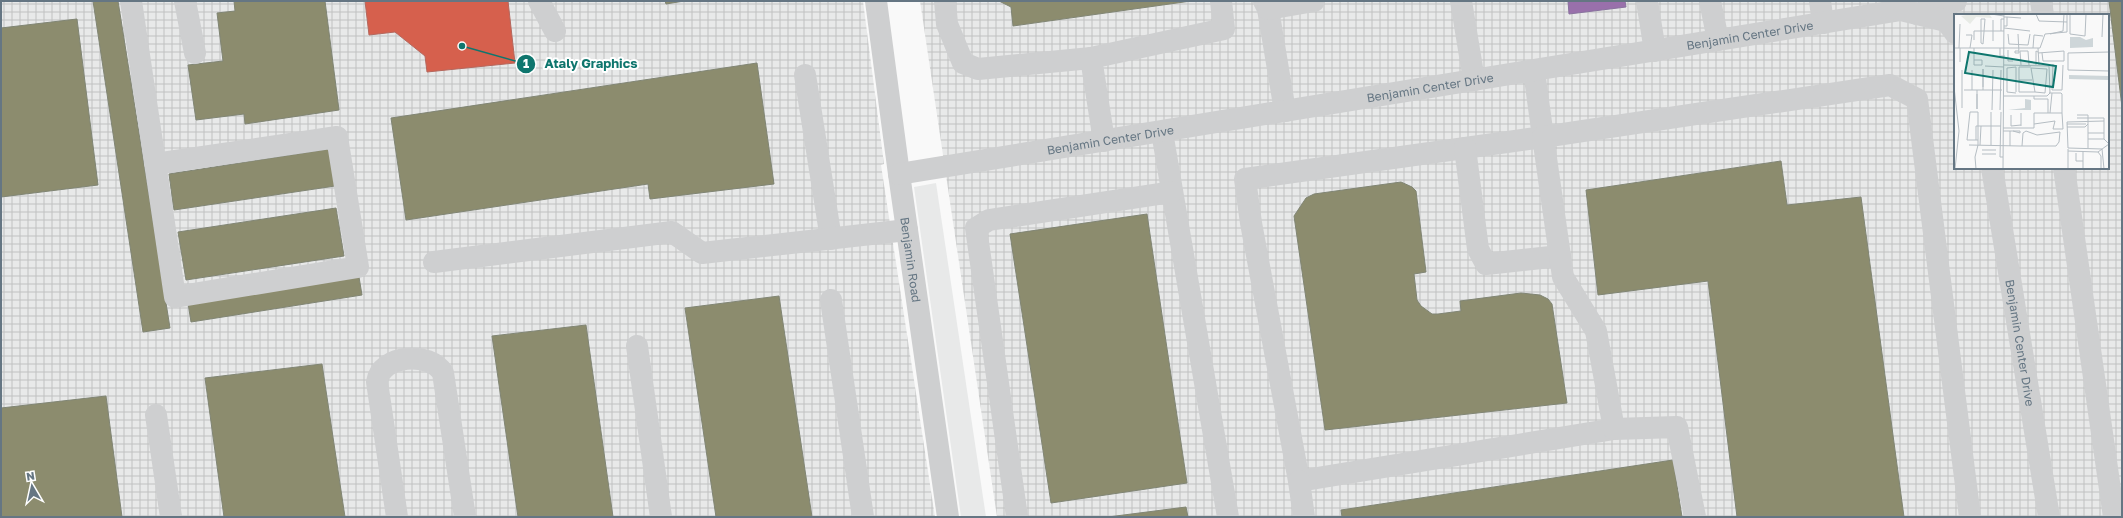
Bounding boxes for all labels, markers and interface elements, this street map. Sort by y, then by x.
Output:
inset map [1954,14,2109,169]
street label: Benjamin Center Drive [1685,17,1814,53]
callout: Ataly Graphics [516,51,645,76]
text: Ataly Graphics [545,55,637,71]
text: 1 [523,56,529,71]
street label: Benjamin Center Drive [1365,69,1494,105]
street label: Benjamin Center Drive [1046,122,1175,157]
street label: Benjamin Road [898,216,925,303]
street label: Benjamin Center Drive [2003,278,2038,407]
north arrow [12,466,52,506]
text: N [25,469,36,483]

